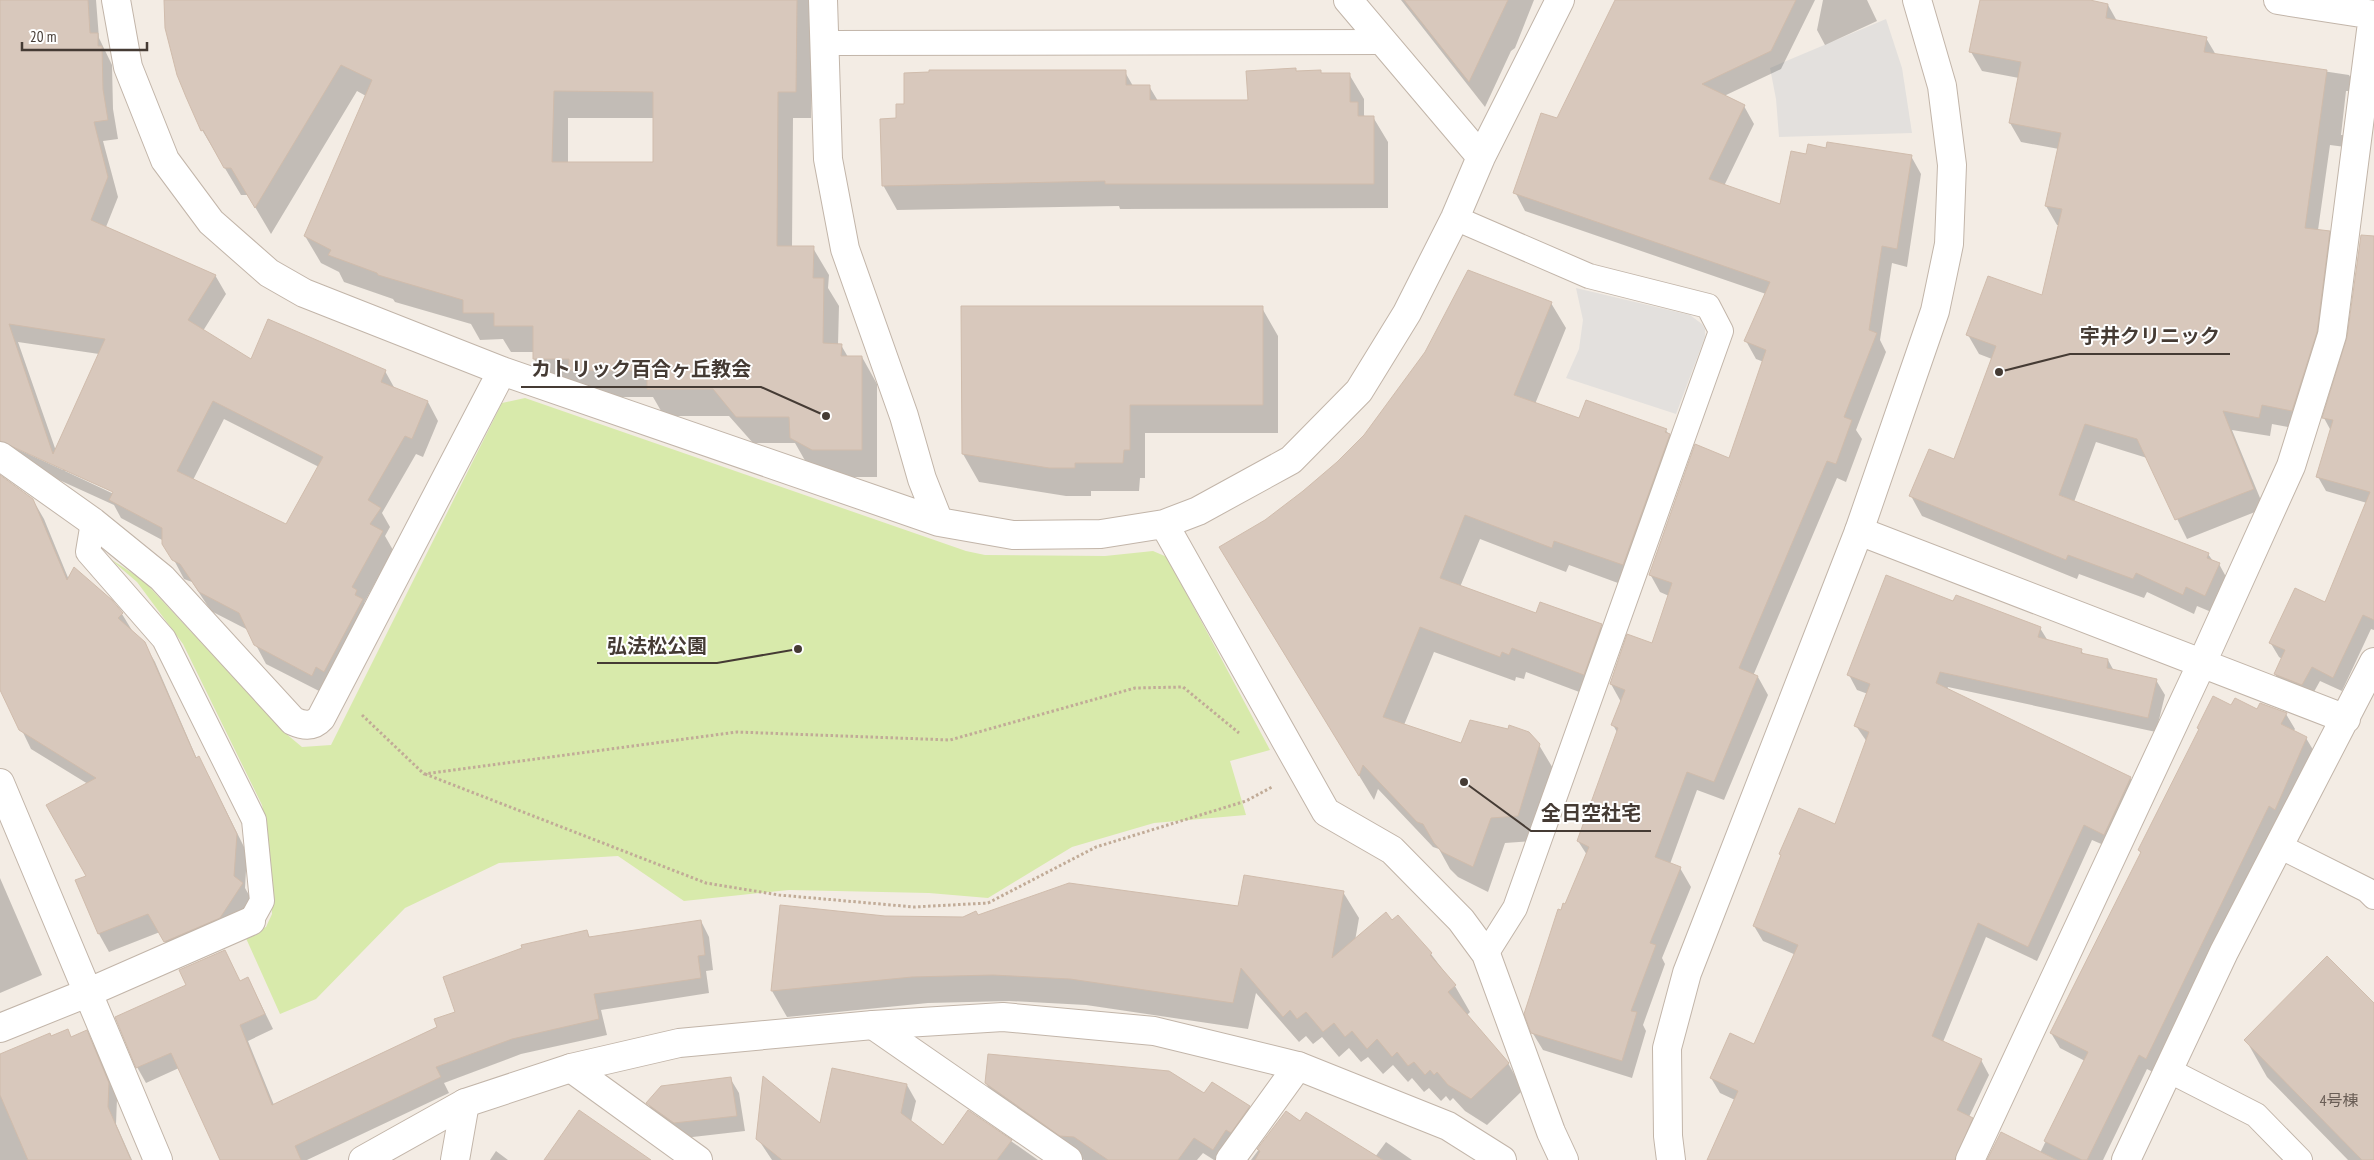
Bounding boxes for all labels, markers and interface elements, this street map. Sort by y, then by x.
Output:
scale bar [22,20,148,52]
text: 20 m [30,27,56,46]
callout: 宇井クリニック [2070,319,2230,354]
text: 宇井クリニック [2080,323,2220,349]
callout: カトリック百合ヶ丘教会 [521,352,761,387]
text: カトリック百合ヶ丘教会 [531,356,751,382]
callout: 弘法松公園 [597,628,717,663]
text: 弘法松公園 [607,633,707,659]
callout: 全日空社宅 [1531,796,1651,831]
text: 全日空社宅 [1541,800,1641,826]
house number: 4号棟 [2319,1090,2359,1110]

